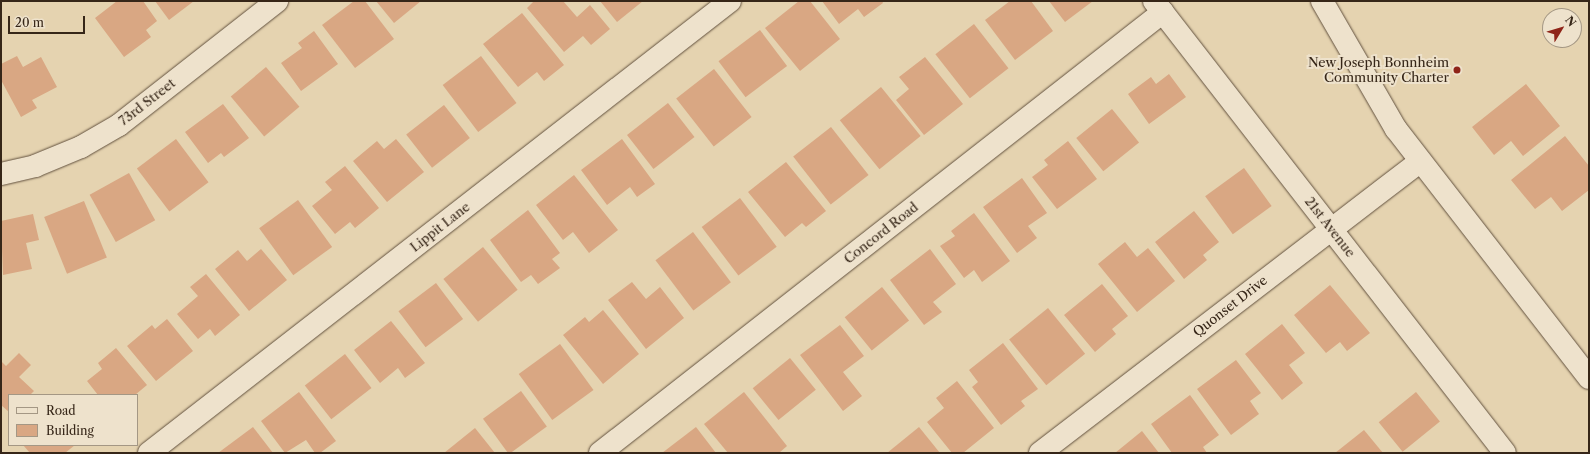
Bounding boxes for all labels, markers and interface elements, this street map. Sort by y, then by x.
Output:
scale bar [10,8,87,34]
north arrow [1542,8,1582,48]
text: N [1562,13,1579,29]
text: 20 m [15,15,44,30]
place label: New Joseph Bonnheim Community Charter [1308,55,1449,86]
marker: New Joseph Bonnheim Community Charter [1452,65,1462,75]
street label: 73rd Street [116,75,178,129]
street label: 21st Avenue [1301,194,1359,260]
street label: Lippit Lane [407,199,473,255]
street label: Concord Road [841,199,921,267]
street label: Quonset Drive [1190,272,1270,340]
legend [8,394,138,446]
text: Road [46,403,76,418]
text: Building [46,423,94,438]

